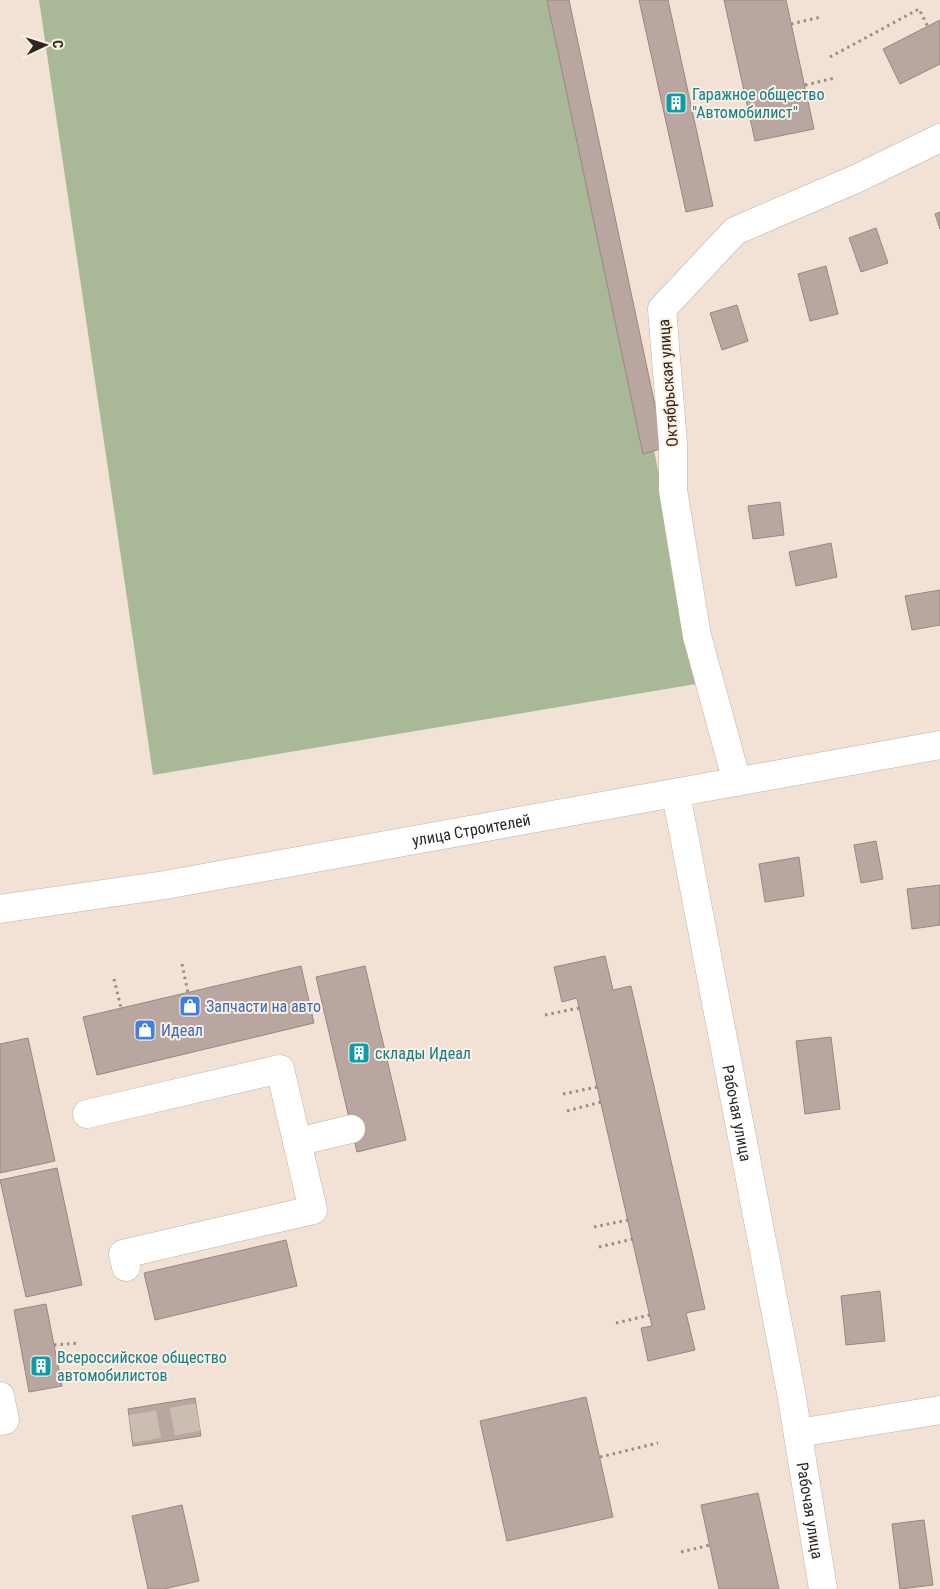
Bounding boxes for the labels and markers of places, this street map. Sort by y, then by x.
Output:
place label: Гаражное общество "Автомобилист" [692,85,824,122]
building icon: Гаражное общество "Автомобилист" [664,91,688,115]
shop icon: Запчасти на авто [178,994,202,1018]
place label: Запчасти на авто [206,997,321,1016]
shop icon: Идеал [133,1018,157,1042]
place label: Идеал [161,1021,203,1040]
building icon: склады Идеал [347,1041,371,1065]
place label: склады Идеал [375,1044,471,1063]
place label: Всероссийское общество автомобилистов [57,1348,227,1385]
building icon: Всероссийское общество автомобилистов [29,1354,53,1378]

